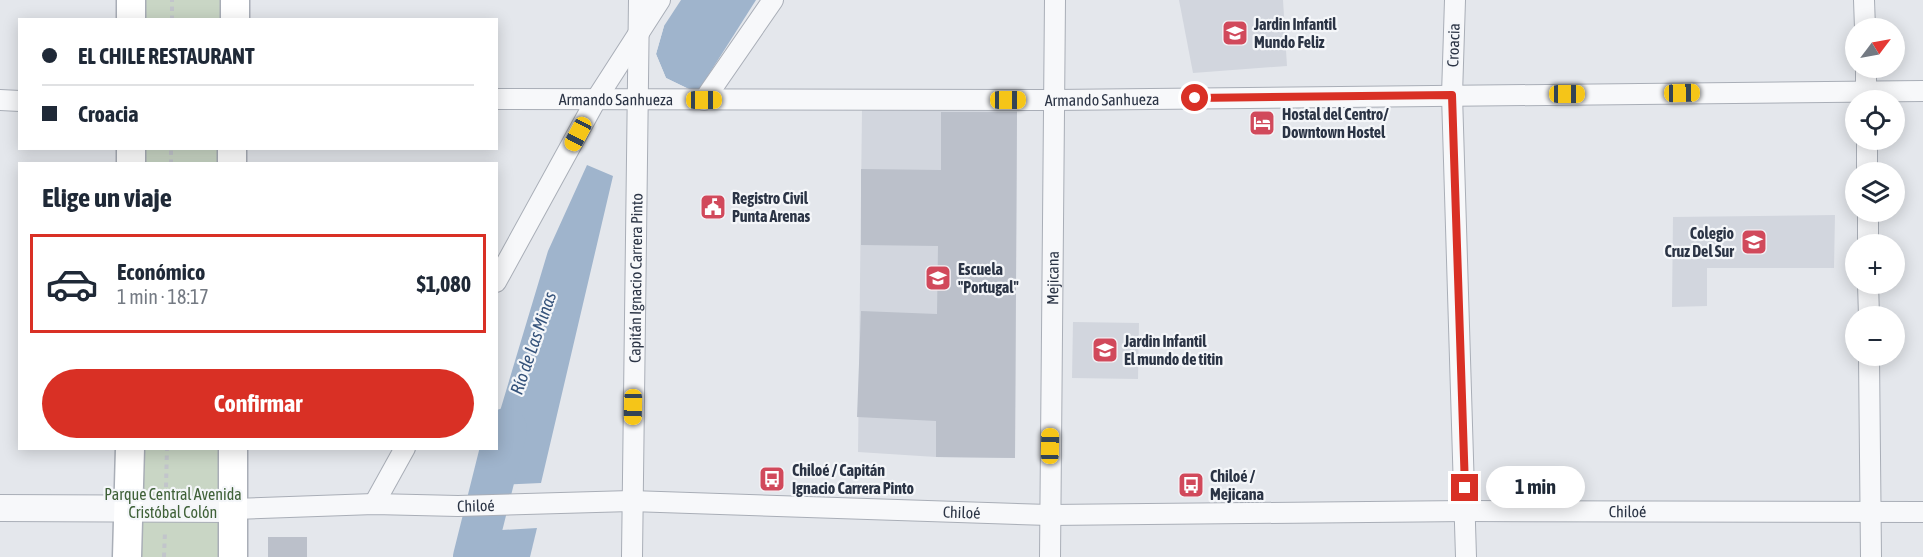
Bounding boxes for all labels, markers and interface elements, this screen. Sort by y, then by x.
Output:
place label: Jardin Infantil Mundo Feliz [1253,15,1337,51]
school or university icon: Jardin Infantil Mundo Feliz [1220,18,1250,48]
north arrow [1845,18,1905,78]
map controls [1845,18,1905,366]
street label: Croacia [1443,23,1463,67]
text: EL CHILE RESTAURANT [78,43,255,69]
route start [1181,84,1208,111]
car [1664,84,1700,102]
car [1549,85,1585,103]
street label: Armando Sanhueza [559,90,673,108]
street label: Armando Sanhueza [1045,90,1159,109]
button: locate [1845,90,1905,150]
car [686,91,722,109]
car [990,91,1026,109]
text: Croacia [78,101,138,127]
place label: Hostal del Centro/ Downtown Hostel [1282,105,1389,141]
hotel icon: Hostal del Centro/ Downtown Hostel [1247,108,1277,138]
car [562,114,594,154]
button: layers [1845,162,1905,222]
text: Elige un viaje [42,182,172,213]
place label: Registro Civil Punta Arenas [732,189,811,225]
public building icon: Registro Civil Punta Arenas [698,192,728,222]
street label: Capitán Ignacio Carrera Pinto [625,193,646,363]
place label: Colegio Cruz Del Sur [1665,224,1734,260]
school or university icon: Colegio Cruz Del Sur [1739,227,1769,257]
button: + [1845,234,1905,294]
street label: Mejicana [1043,251,1062,305]
icon: car [45,257,99,311]
text: Económico [117,259,205,285]
place label: Escuela "Portugal" [958,260,1020,296]
school or university icon: Escuela "Portugal" [923,263,953,293]
text: $1,080 [416,271,471,297]
text: 1 min · 18:17 [117,285,209,308]
water label: Río de Las Minas [506,289,560,397]
button: − [1845,306,1905,366]
place label: Jardin Infantil El mundo de titin [1123,332,1223,368]
school or university icon: Jardin Infantil El mundo de titin [1090,335,1120,365]
button: Confirmar [42,369,474,438]
car [624,389,642,425]
car [1041,428,1059,464]
place label: Chiloé / Capitán Ignacio Carrera Pinto [792,461,914,497]
bus stop icon: Chiloé / Capitán Ignacio Carrera Pinto [757,464,787,494]
place label: Chiloé / Mejicana [1210,467,1264,503]
callout: 1 min [1486,467,1585,509]
bus stop icon: Chiloé / Mejicana [1176,470,1206,500]
route end [1451,474,1478,501]
text: 1 min [1515,475,1556,498]
park label: Parque Central Avenida Cristóbal Colón [104,485,242,521]
street label: Chiloé [457,496,495,515]
street label: Chiloé [943,502,981,522]
street label: Chiloé [1609,502,1646,520]

